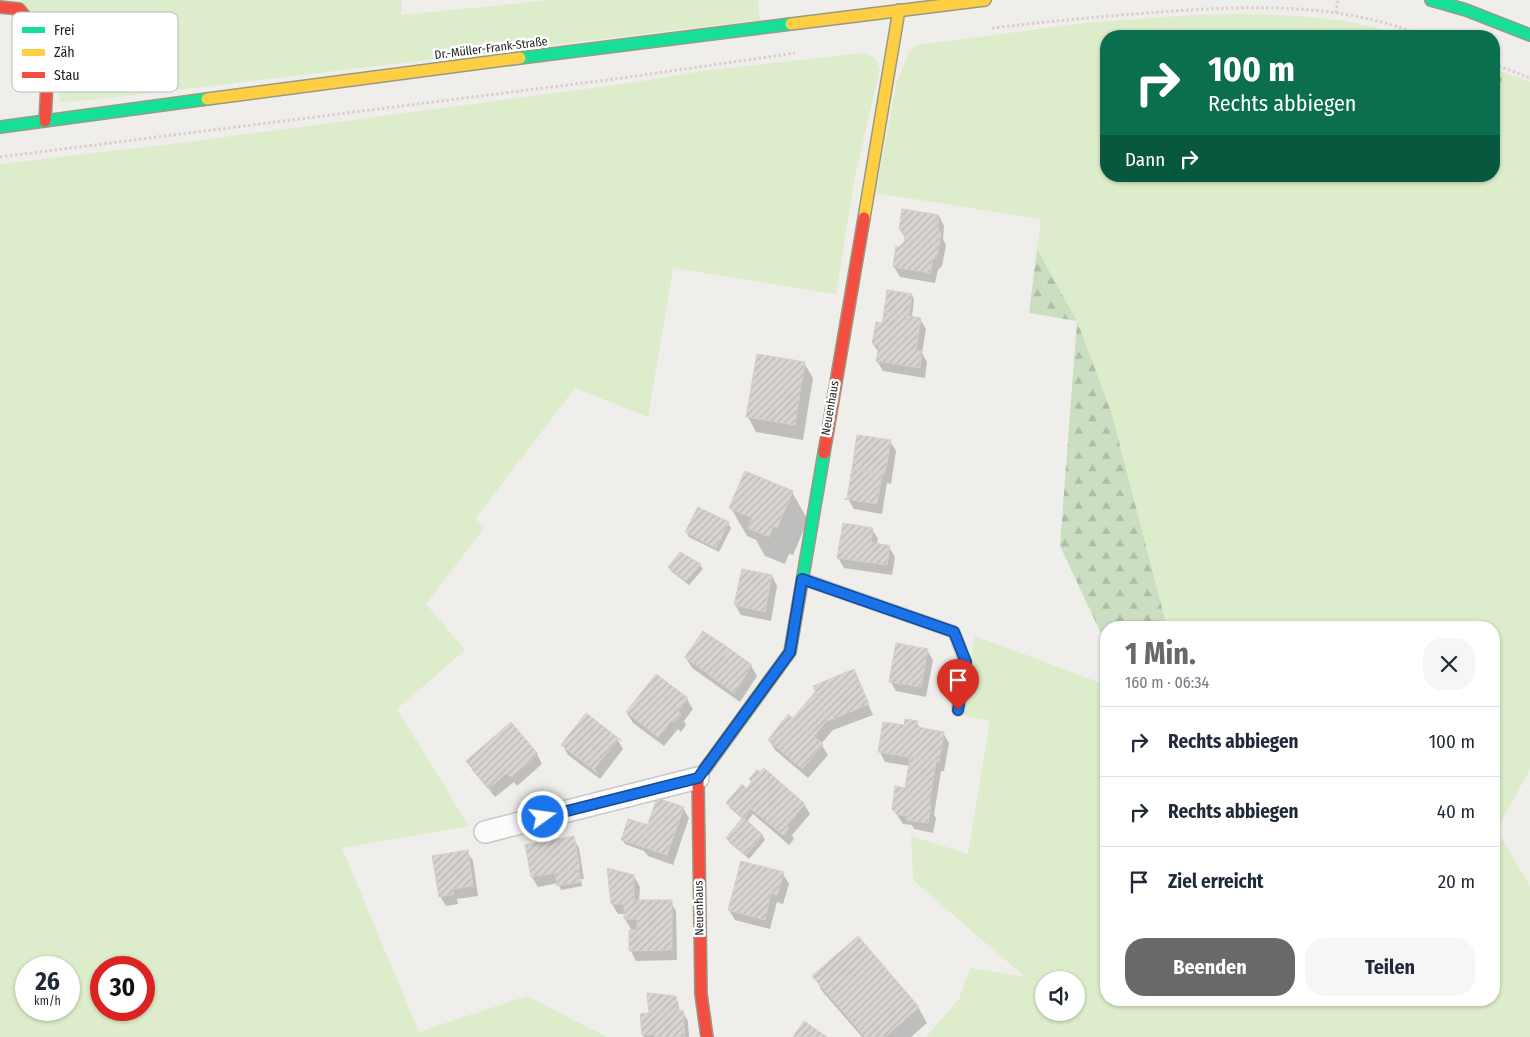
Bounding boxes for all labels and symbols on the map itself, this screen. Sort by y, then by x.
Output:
legend [12,12,178,92]
text: Frei [54,22,75,39]
street label: Dr.-Müller-Frank-Straße [434,34,548,62]
text: Zäh [54,44,75,61]
text: Stau [54,67,80,84]
street label: Neuenhaus [818,380,842,436]
pin [937,659,979,710]
position arrow [516,790,568,842]
street label: Neuenhaus [692,880,706,936]
speed limit sign: 30 [90,956,155,1021]

